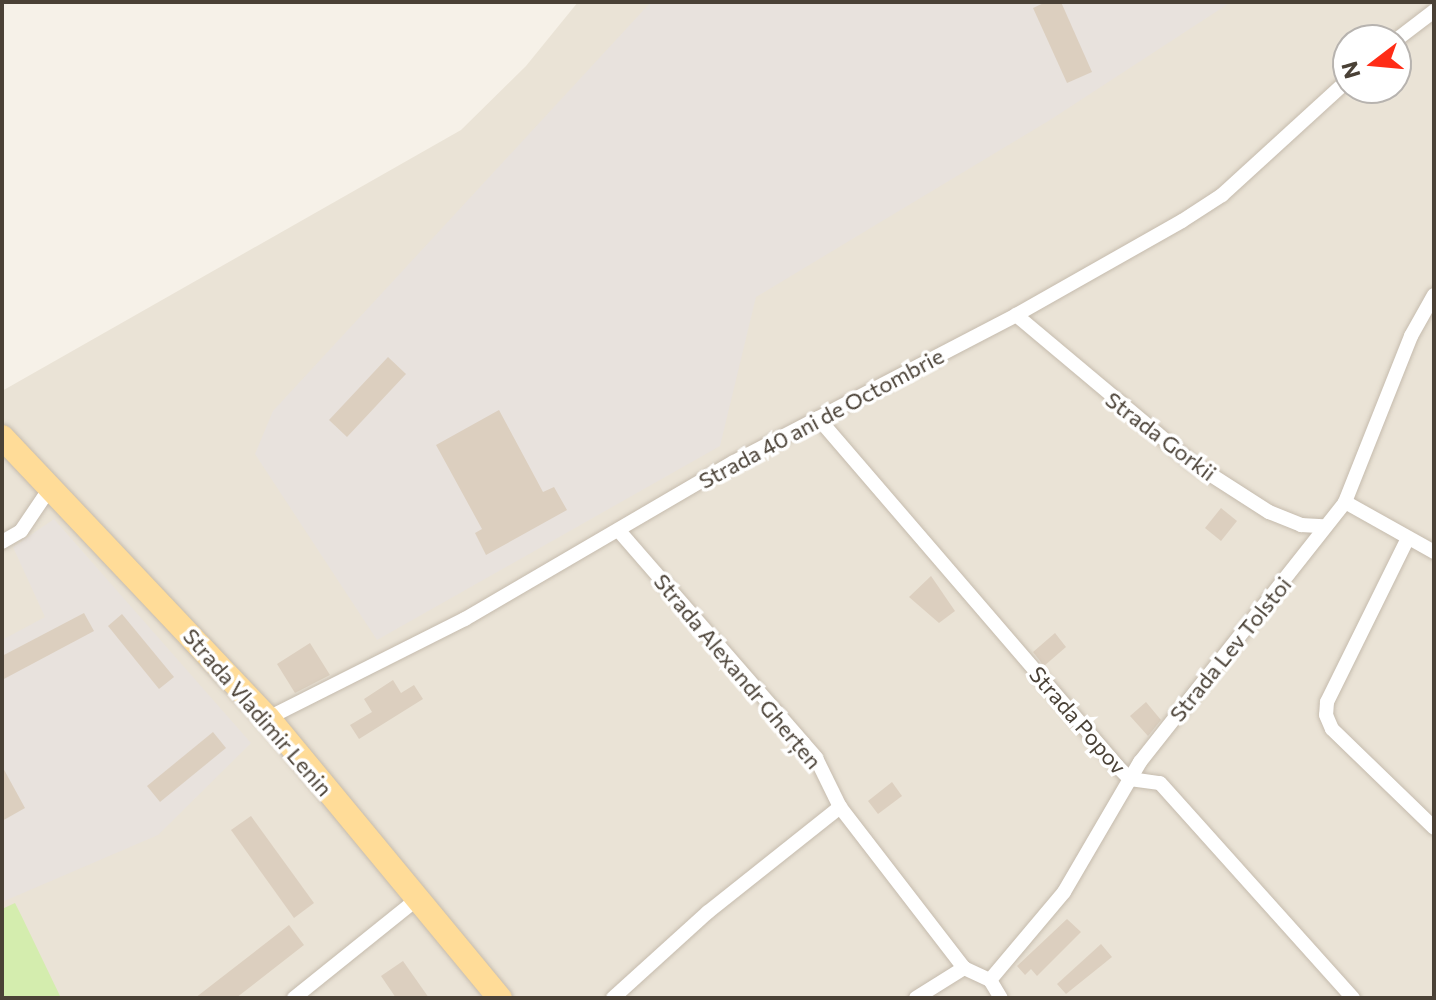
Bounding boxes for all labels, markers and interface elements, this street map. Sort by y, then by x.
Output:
north arrow [1332,24,1412,104]
text: N [1335,59,1366,82]
street label: Strada 40 ani de Octombrie [694,342,948,494]
street label: Strada Gorkii [1101,386,1221,486]
street label: Strada Alexandr Gherțen [649,568,827,774]
street label: Strada Lev Tolstoi [1164,571,1296,727]
street label: Strada Vladimir Lenin [178,623,338,801]
street label: Strada Popov [1024,661,1132,779]

